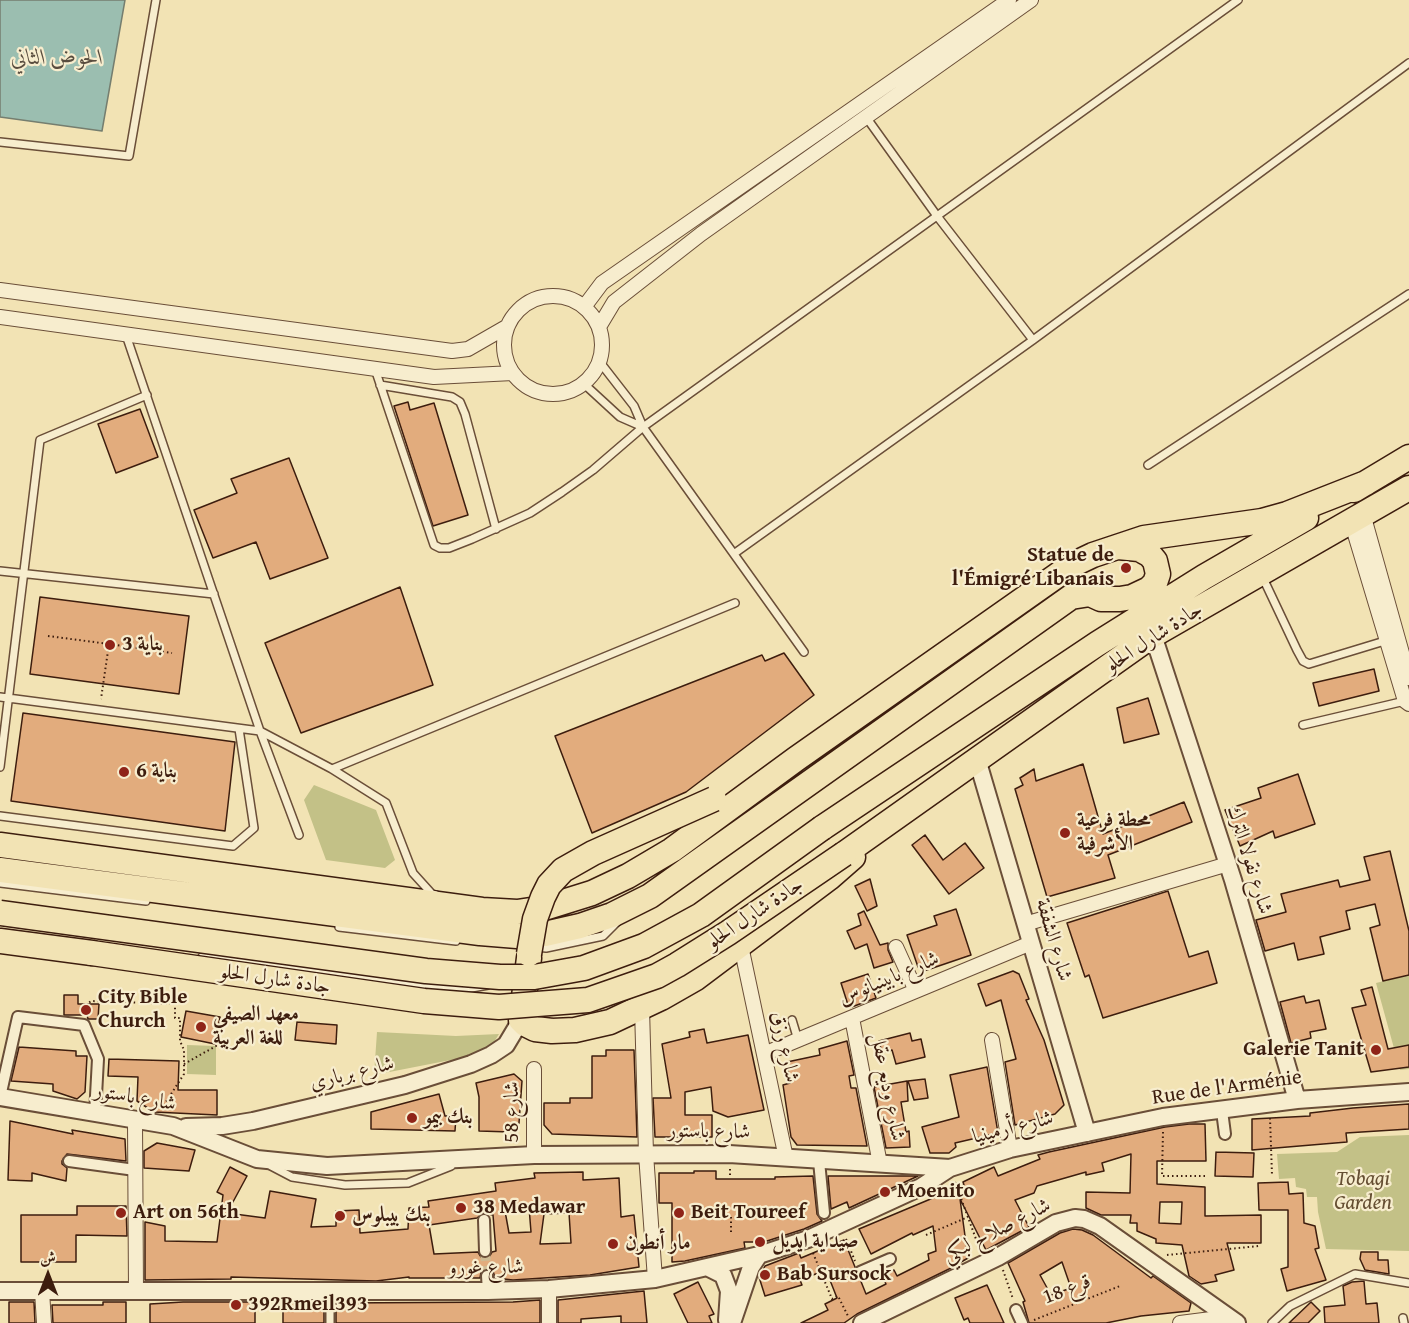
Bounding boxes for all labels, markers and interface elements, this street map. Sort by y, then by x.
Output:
water label: الحوض الثاني [11,45,103,71]
place label: Statue de l'Émigré Libanais [952,543,1114,593]
marker: Statue de l'Émigré Libanais [1119,561,1133,575]
street label: جادة شارل الحلو [1100,597,1208,679]
place label: بناية 3 [122,632,163,658]
marker: بناية 3 [103,638,117,652]
place label: بناية 6 [136,759,177,785]
marker: بناية 6 [117,765,131,779]
street label: شارع نقولا الترك [1221,803,1277,917]
place label: محطة فرعية الأشرفية [1077,808,1150,858]
marker: محطة فرعية الأشرفية [1058,826,1072,840]
street label: جادة شارل الحلو [702,872,808,956]
street label: شارع الشفقة [1029,896,1077,984]
street label: شارع بابينيانوس [835,946,943,1012]
street label: جادة شارل الحلو [218,960,332,1000]
place label: City Bible Church [98,985,188,1035]
place label: معهد الصيفي للغة العربية [213,1002,299,1052]
marker: City Bible Church [79,1003,93,1017]
street label: شارع رزق [764,1009,804,1085]
marker: معهد الصيفي للغة العربية [194,1020,208,1034]
street label: شارع وديع عقل [864,1031,910,1143]
place label: Galerie Tanit [1243,1037,1364,1063]
marker: Galerie Tanit [1369,1043,1383,1057]
street label: شارع برباري [307,1051,397,1097]
street label: Rue de l'Arménie [1151,1065,1303,1111]
street label: شارع باستور [92,1078,178,1118]
street label: شارع 58 [500,1081,526,1143]
place label: بنك بيمو [424,1105,473,1131]
street label: شارع أرمينيا [970,1106,1056,1150]
marker: بنك بيمو [405,1111,419,1125]
street label: شارع باستور [668,1119,750,1145]
park label: Tobagi Garden [1334,1167,1392,1217]
place label: Moenito [897,1179,975,1205]
marker: Moenito [878,1185,892,1199]
street label: شارع صلاح لبكي [939,1193,1055,1269]
place label: 38 Medawar [473,1195,585,1221]
place label: Art on 56th [133,1200,239,1226]
place label: Beit Toureef [691,1200,805,1226]
marker: 38 Medawar [454,1201,468,1215]
place label: بنك بيبلوس [352,1203,431,1229]
marker: Art on 56th [114,1206,128,1220]
marker: Beit Toureef [672,1206,686,1220]
marker: بنك بيبلوس [333,1209,347,1223]
place label: صيداية ايديل [772,1229,859,1255]
place label: مار أنطون [625,1231,691,1257]
marker: صيداية ايديل [753,1235,767,1249]
marker: مار أنطون [606,1237,620,1251]
north arrow [18,1245,78,1305]
text: ش [40,1245,56,1269]
street label: شارع غورو [448,1255,524,1281]
place label: Bab Sursock [777,1262,891,1288]
marker: Bab Sursock [758,1268,772,1282]
street label: قرع 18 [1039,1269,1095,1311]
place label: 392Rmeil393 [248,1292,368,1318]
marker: 392Rmeil393 [229,1298,243,1312]

